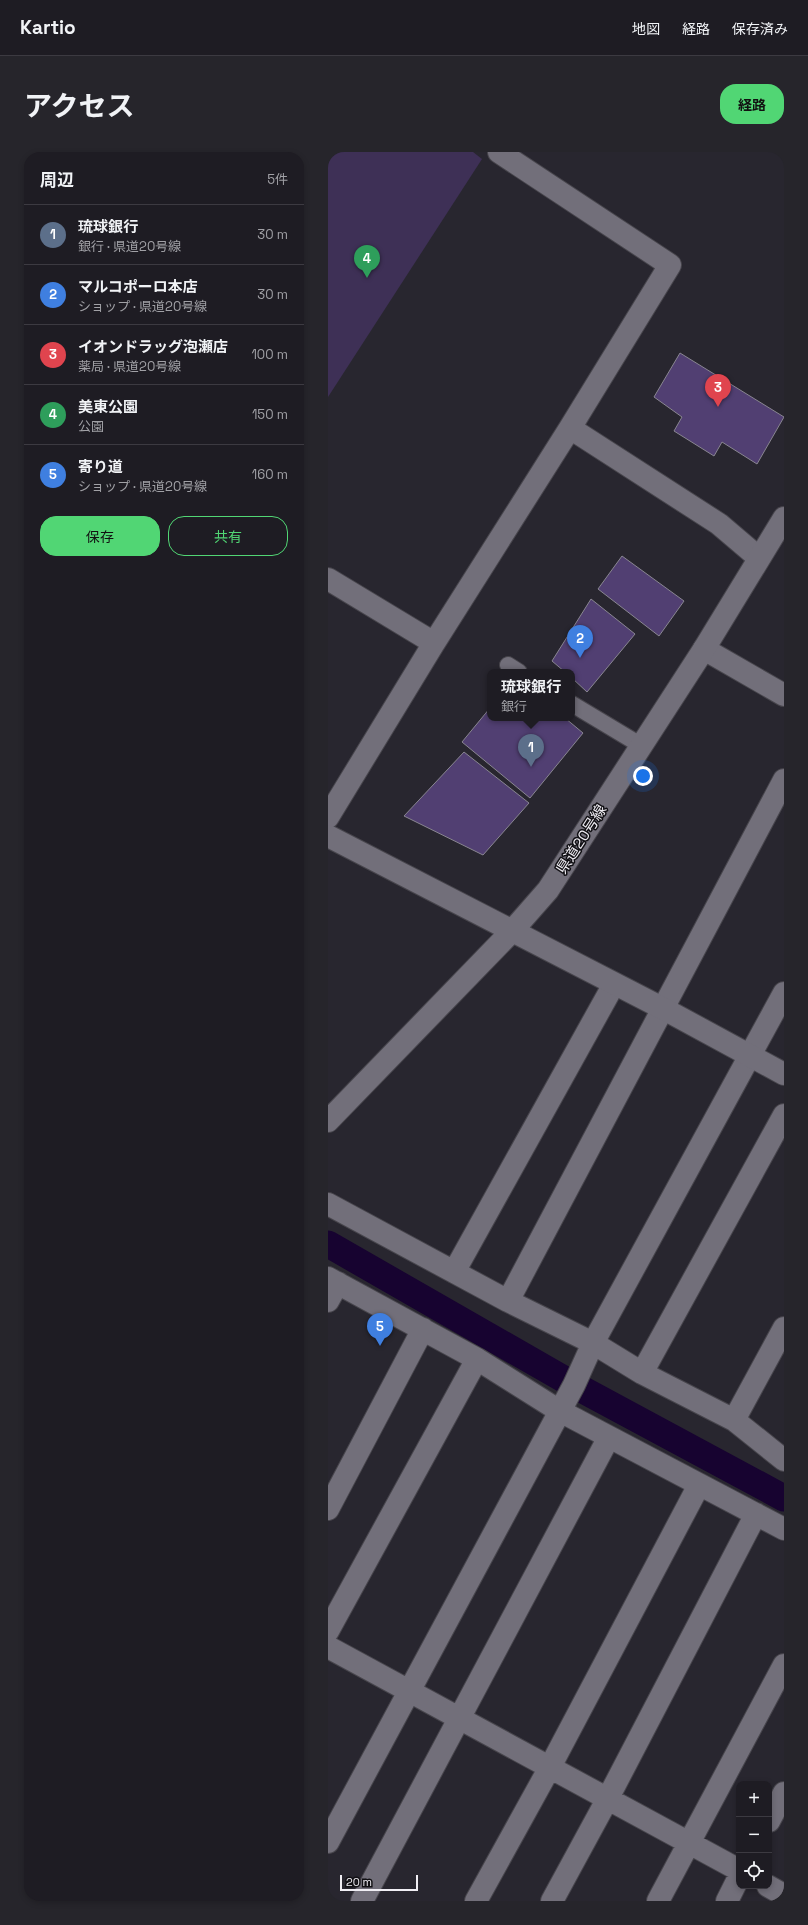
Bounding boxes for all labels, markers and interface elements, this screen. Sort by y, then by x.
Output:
text: Kartio [20,15,76,40]
text: 地図 [632,20,660,38]
text: 経路 [682,20,710,38]
text: 保存済み [732,20,788,38]
button: 経路 [720,84,784,124]
text: アクセス [24,88,135,124]
text: 周辺 [40,169,74,191]
text: 5件 [267,171,288,188]
text: 琉球銀行 [78,217,138,236]
text: 1 [50,226,56,243]
text: 30 m [257,226,288,243]
text: 銀行 · 県道20号線 [78,238,181,255]
pin: 4 [354,245,380,278]
text: マルコポーロ本店 [78,277,198,296]
text: 2 [49,286,57,303]
text: 30 m [257,286,288,303]
text: ショップ · 県道20号線 [78,298,207,315]
text: イオンドラッグ泡瀬店 [78,337,228,356]
text: 3 [49,346,57,363]
text: 100 m [251,346,288,363]
text: 薬局 · 県道20号線 [78,358,181,375]
pin: 3 [705,374,731,407]
text: 美東公園 [78,397,138,416]
text: 4 [49,406,57,423]
text: 150 m [252,406,288,423]
text: 公園 [78,418,104,435]
text: 寄り道 [78,457,123,476]
text: 5 [49,466,57,483]
text: 160 m [252,466,288,483]
text: ショップ · 県道20号線 [78,478,207,495]
button: 保存 [40,516,160,556]
button: 共有 [168,516,288,556]
pin: 2 [567,625,593,658]
popup [487,669,575,721]
text: 琉球銀行 [501,677,561,696]
text: 銀行 [501,698,527,715]
pin: 1 [518,734,544,767]
your location [633,766,653,786]
street label: 県道20号線 [552,801,610,877]
pin: 5 [367,1313,393,1346]
map controls [736,1781,772,1889]
button: + [736,1781,772,1817]
button: − [736,1817,772,1853]
button: locate [736,1853,772,1889]
scale bar [340,1873,418,1892]
text: 20 m [346,1875,372,1889]

